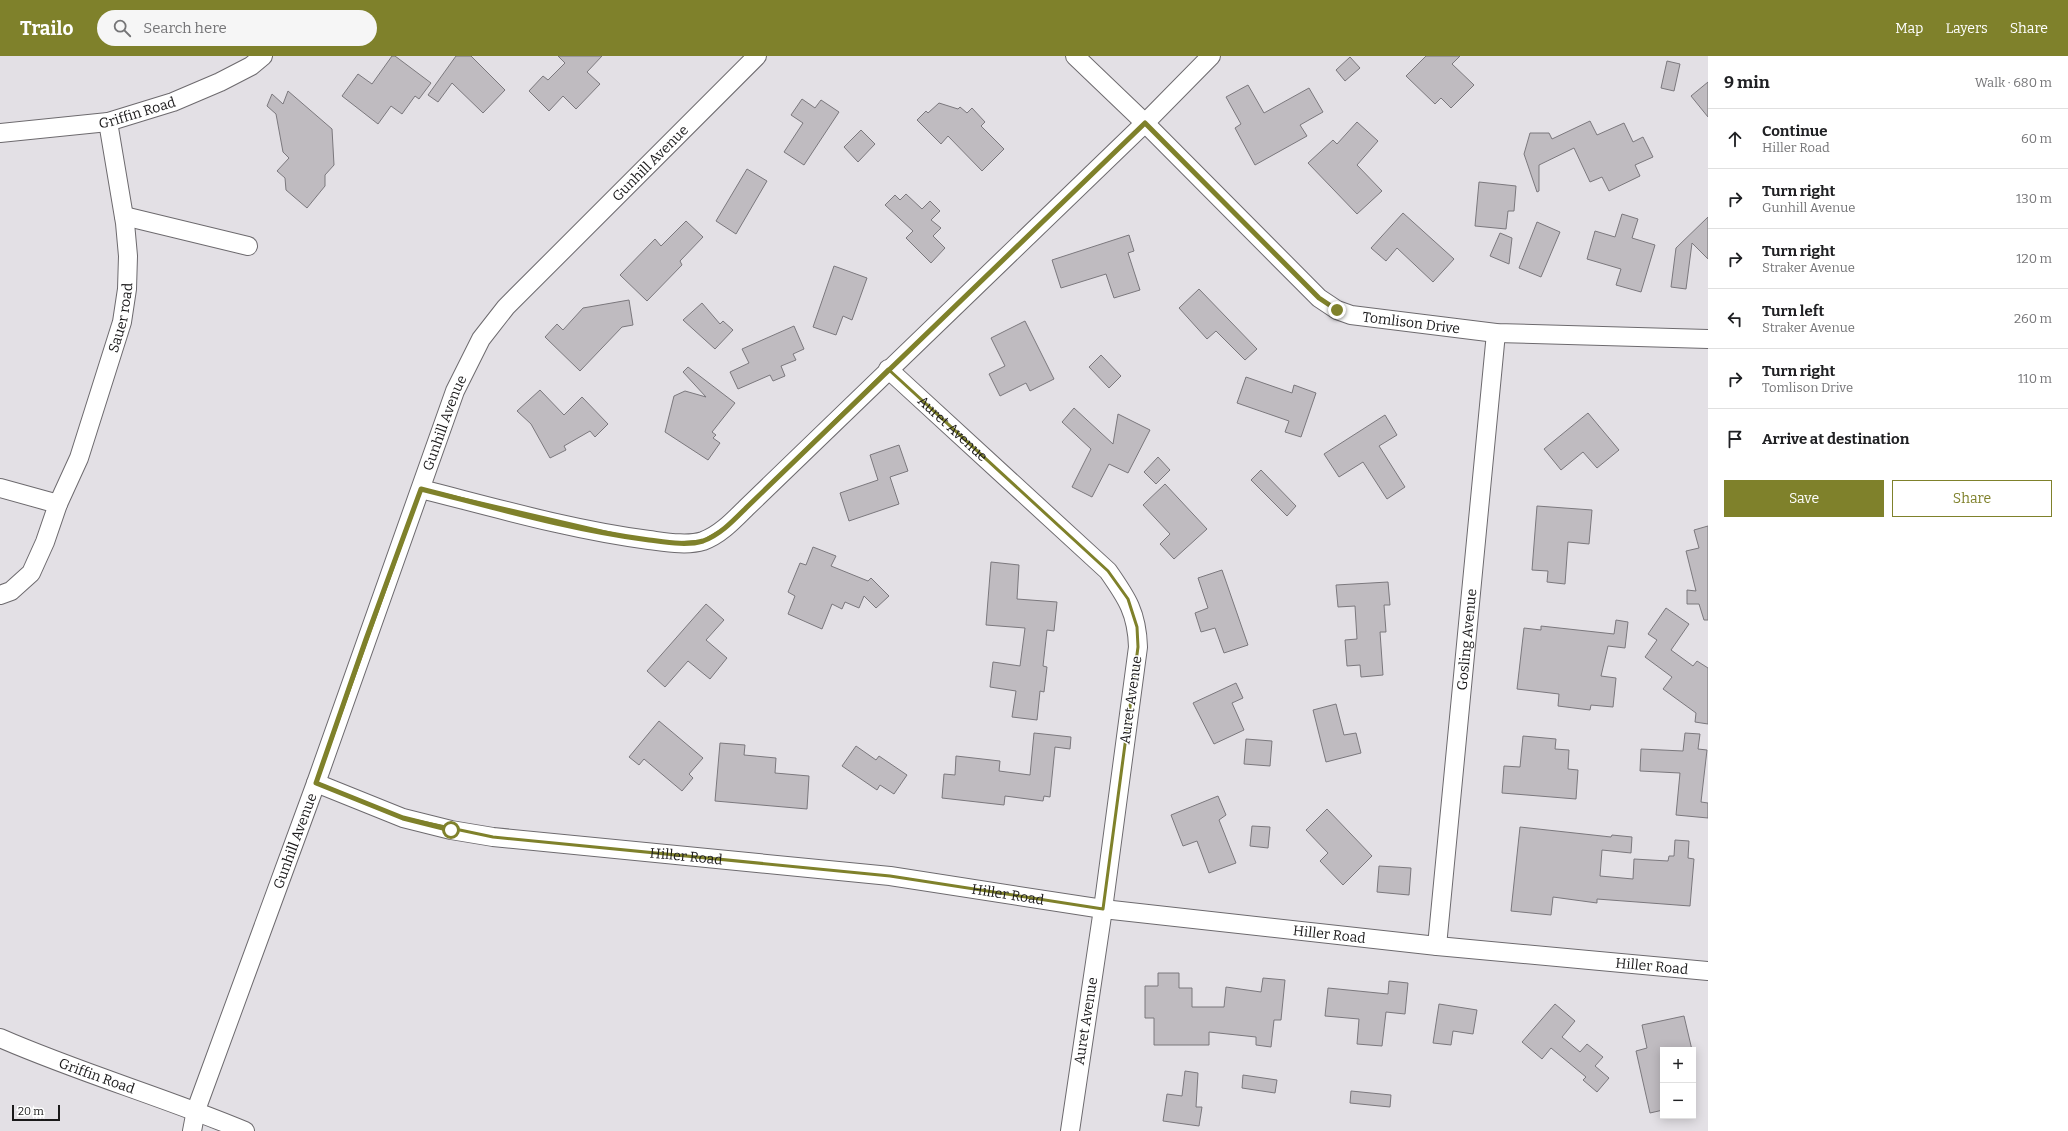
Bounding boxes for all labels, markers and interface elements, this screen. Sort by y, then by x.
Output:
search box [97,10,377,46]
text: Trailo [20,17,73,40]
icon: search [111,17,133,39]
text: Search here [143,19,227,37]
text: Map [1895,20,1923,37]
text: Layers [1945,20,1988,37]
text: Share [2010,20,2048,37]
text: 9 min [1724,72,1770,93]
text: Walk · 680 m [1975,75,2052,90]
street label: Griffin Road [98,93,178,131]
street label: Gunhill Avenue [608,121,692,205]
text: Continue [1762,122,1828,140]
icon: ahead [1724,128,1746,150]
text: 60 m [2021,131,2052,146]
text: Hiller Road [1762,140,1830,155]
text: Turn right [1762,182,1835,200]
icon: right [1724,188,1746,210]
text: 130 m [2016,191,2052,206]
text: Gunhill Avenue [1762,200,1855,215]
text: Turn right [1762,242,1835,260]
icon: right [1724,248,1746,270]
text: 120 m [2016,251,2052,266]
text: Straker Avenue [1762,260,1855,275]
street label: Sauer road [104,283,136,355]
route end [1328,301,1346,319]
text: Turn left [1762,302,1824,320]
street label: Tomlison Drive [1362,308,1461,337]
icon: left [1724,308,1746,330]
text: 260 m [2014,311,2052,326]
text: Straker Avenue [1762,320,1855,335]
text: Turn right [1762,362,1835,380]
icon: right [1724,368,1746,390]
text: 110 m [2018,371,2052,386]
street label: Gunhill Avenue [419,372,470,473]
text: Tomlison Drive [1762,380,1853,395]
street label: Auret Avenue [914,392,991,465]
icon: arrive [1724,428,1746,450]
text: Arrive at destination [1762,430,1909,448]
button: Save [1724,480,1884,517]
button: Share [1892,480,2052,517]
street label: Gosling Avenue [1453,588,1480,691]
street label: Auret Avenue [1116,655,1146,745]
street label: Gunhill Avenue [269,791,320,891]
route start [442,821,460,839]
street label: Hiller Road [649,844,723,868]
street label: Hiller Road [970,880,1045,908]
street label: Hiller Road [1292,922,1367,947]
street label: Hiller Road [1615,954,1689,978]
street label: Auret Avenue [1071,976,1101,1066]
map controls [1660,1047,1696,1119]
button: + [1660,1047,1696,1083]
street label: Griffin Road [57,1054,137,1097]
button: − [1660,1083,1696,1119]
scale bar [12,1103,60,1122]
text: 20 m [18,1105,44,1118]

